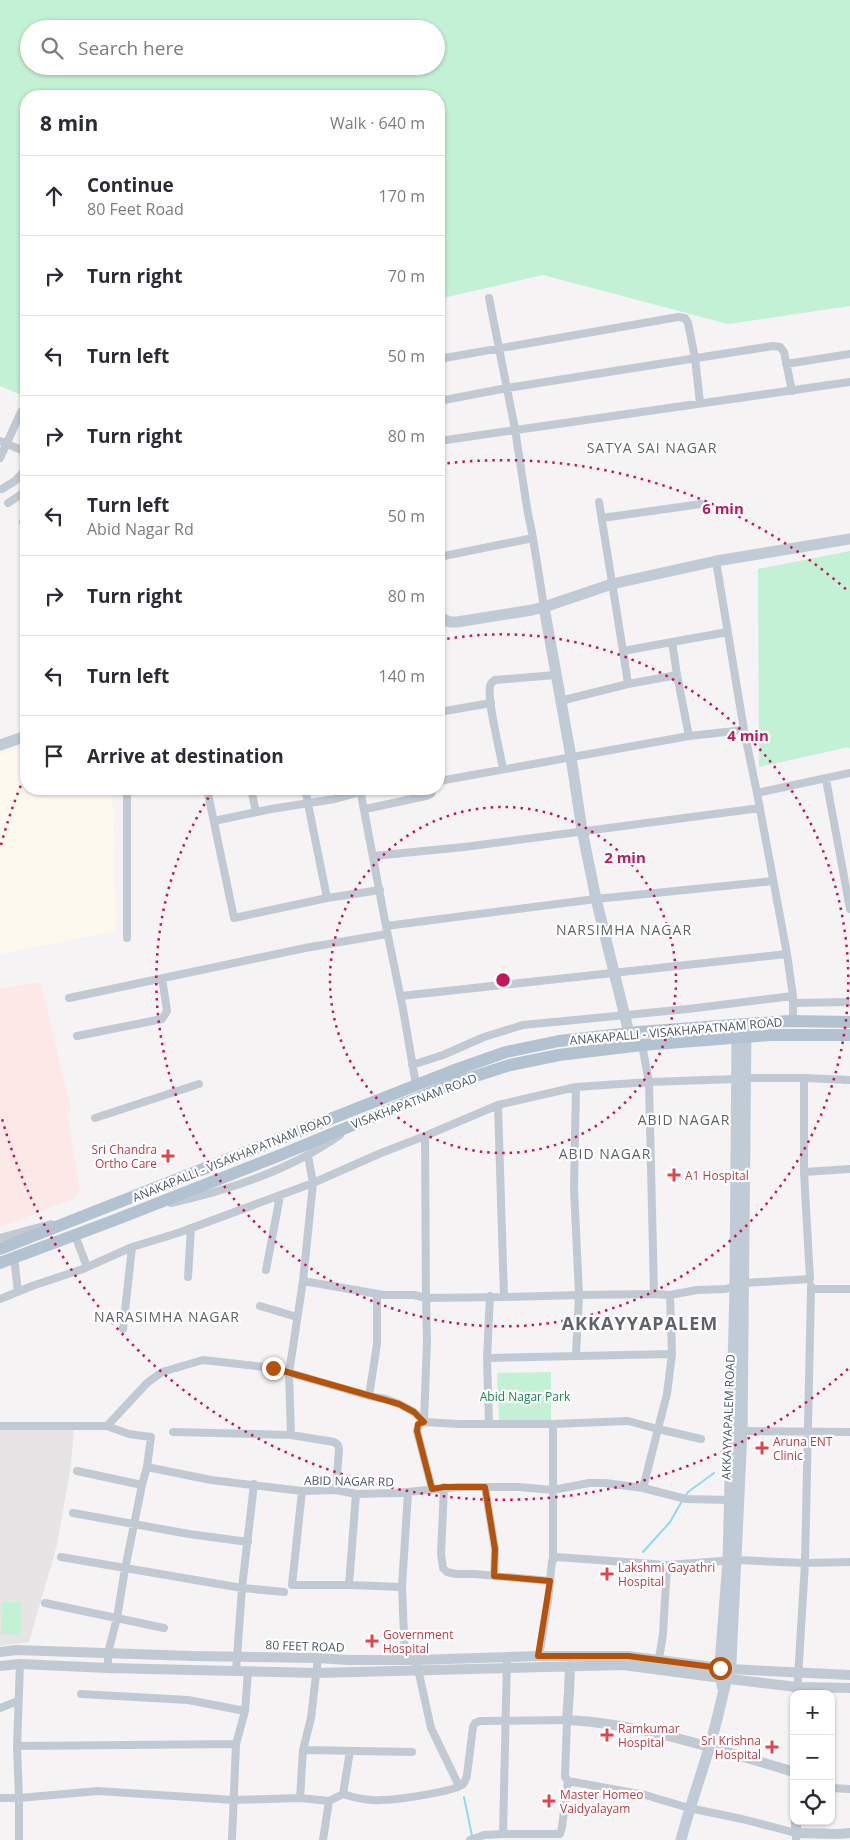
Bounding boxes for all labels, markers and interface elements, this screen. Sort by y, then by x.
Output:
search box [20,20,445,75]
icon: search [38,34,66,62]
text: Search here [78,35,184,61]
text: 8 min [40,109,98,137]
text: Walk · 640 m [330,112,425,134]
text: Continue [87,172,174,198]
icon: ahead [40,182,68,210]
text: 170 m [379,185,425,207]
text: 80 Feet Road [87,198,184,220]
icon: right [40,262,68,290]
text: Turn right [87,263,182,289]
text: 70 m [388,265,425,287]
icon: left [40,342,68,370]
text: Turn left [87,343,169,369]
text: 50 m [388,345,425,367]
icon: right [40,422,68,450]
text: Turn right [87,423,182,449]
text: 80 m [388,425,425,447]
district label: SATYA SAI NAGAR [587,438,717,457]
text: Turn left [87,492,169,518]
text: 6 min [702,498,744,518]
icon: left [40,502,68,530]
text: 50 m [388,505,425,527]
text: Abid Nagar Rd [87,518,194,540]
icon: right [40,582,68,610]
text: Turn right [87,583,182,609]
text: 80 m [388,585,425,607]
icon: left [40,662,68,690]
text: Turn left [87,663,169,689]
text: 140 m [379,665,425,687]
text: 4 min [727,725,769,745]
icon: arrive [40,742,68,770]
text: Arrive at destination [87,743,284,769]
text: 2 min [604,847,646,867]
district label: NARSIMHA NAGAR [556,920,692,939]
centre of rings [494,971,512,989]
street label: ANAKAPALLI - VISAKHAPATNAM ROAD [569,1013,783,1049]
street label: VISAKHAPATNAM ROAD [349,1069,479,1133]
street label: ANAKAPALLI - VISAKHAPATNAM ROAD [130,1110,334,1206]
district label: ABID NAGAR [638,1110,730,1129]
place label: Sri Chandra Ortho Care [92,1141,157,1172]
district label: ABID NAGAR [559,1144,651,1163]
marker: Sri Chandra Ortho Care [161,1149,175,1163]
place label: A1 Hospital [685,1167,749,1184]
marker: A1 Hospital [667,1168,681,1182]
district label: NARASIMHA NAGAR [94,1307,240,1326]
district label: AKKAYYAPALEM [562,1311,718,1335]
street label: AKKAYYAPALEM ROAD [717,1354,739,1480]
route end [262,1357,285,1380]
park label: Abid Nagar Park [480,1388,571,1405]
place label: Aruna ENT Clinic [773,1433,833,1464]
marker: Aruna ENT Clinic [755,1441,769,1455]
street label: ABID NAGAR RD [304,1472,394,1490]
place label: Lakshmi Gayathri Hospital [618,1559,715,1590]
marker: Lakshmi Gayathri Hospital [600,1567,614,1581]
place label: Government Hospital [383,1626,453,1657]
marker: Government Hospital [365,1634,379,1648]
street label: 80 FEET ROAD [265,1636,345,1656]
route start [709,1657,732,1680]
map controls [790,1690,835,1825]
button: + [790,1690,835,1735]
place label: Ramkumar Hospital [618,1720,680,1751]
marker: Ramkumar Hospital [600,1728,614,1742]
place label: Sri Krishna Hospital [701,1732,761,1763]
button: − [790,1735,835,1780]
marker: Sri Krishna Hospital [765,1740,779,1754]
button: locate [790,1780,835,1825]
place label: Master Homeo Vaidyalayam [560,1786,643,1817]
marker: Master Homeo Vaidyalayam [542,1794,556,1808]

